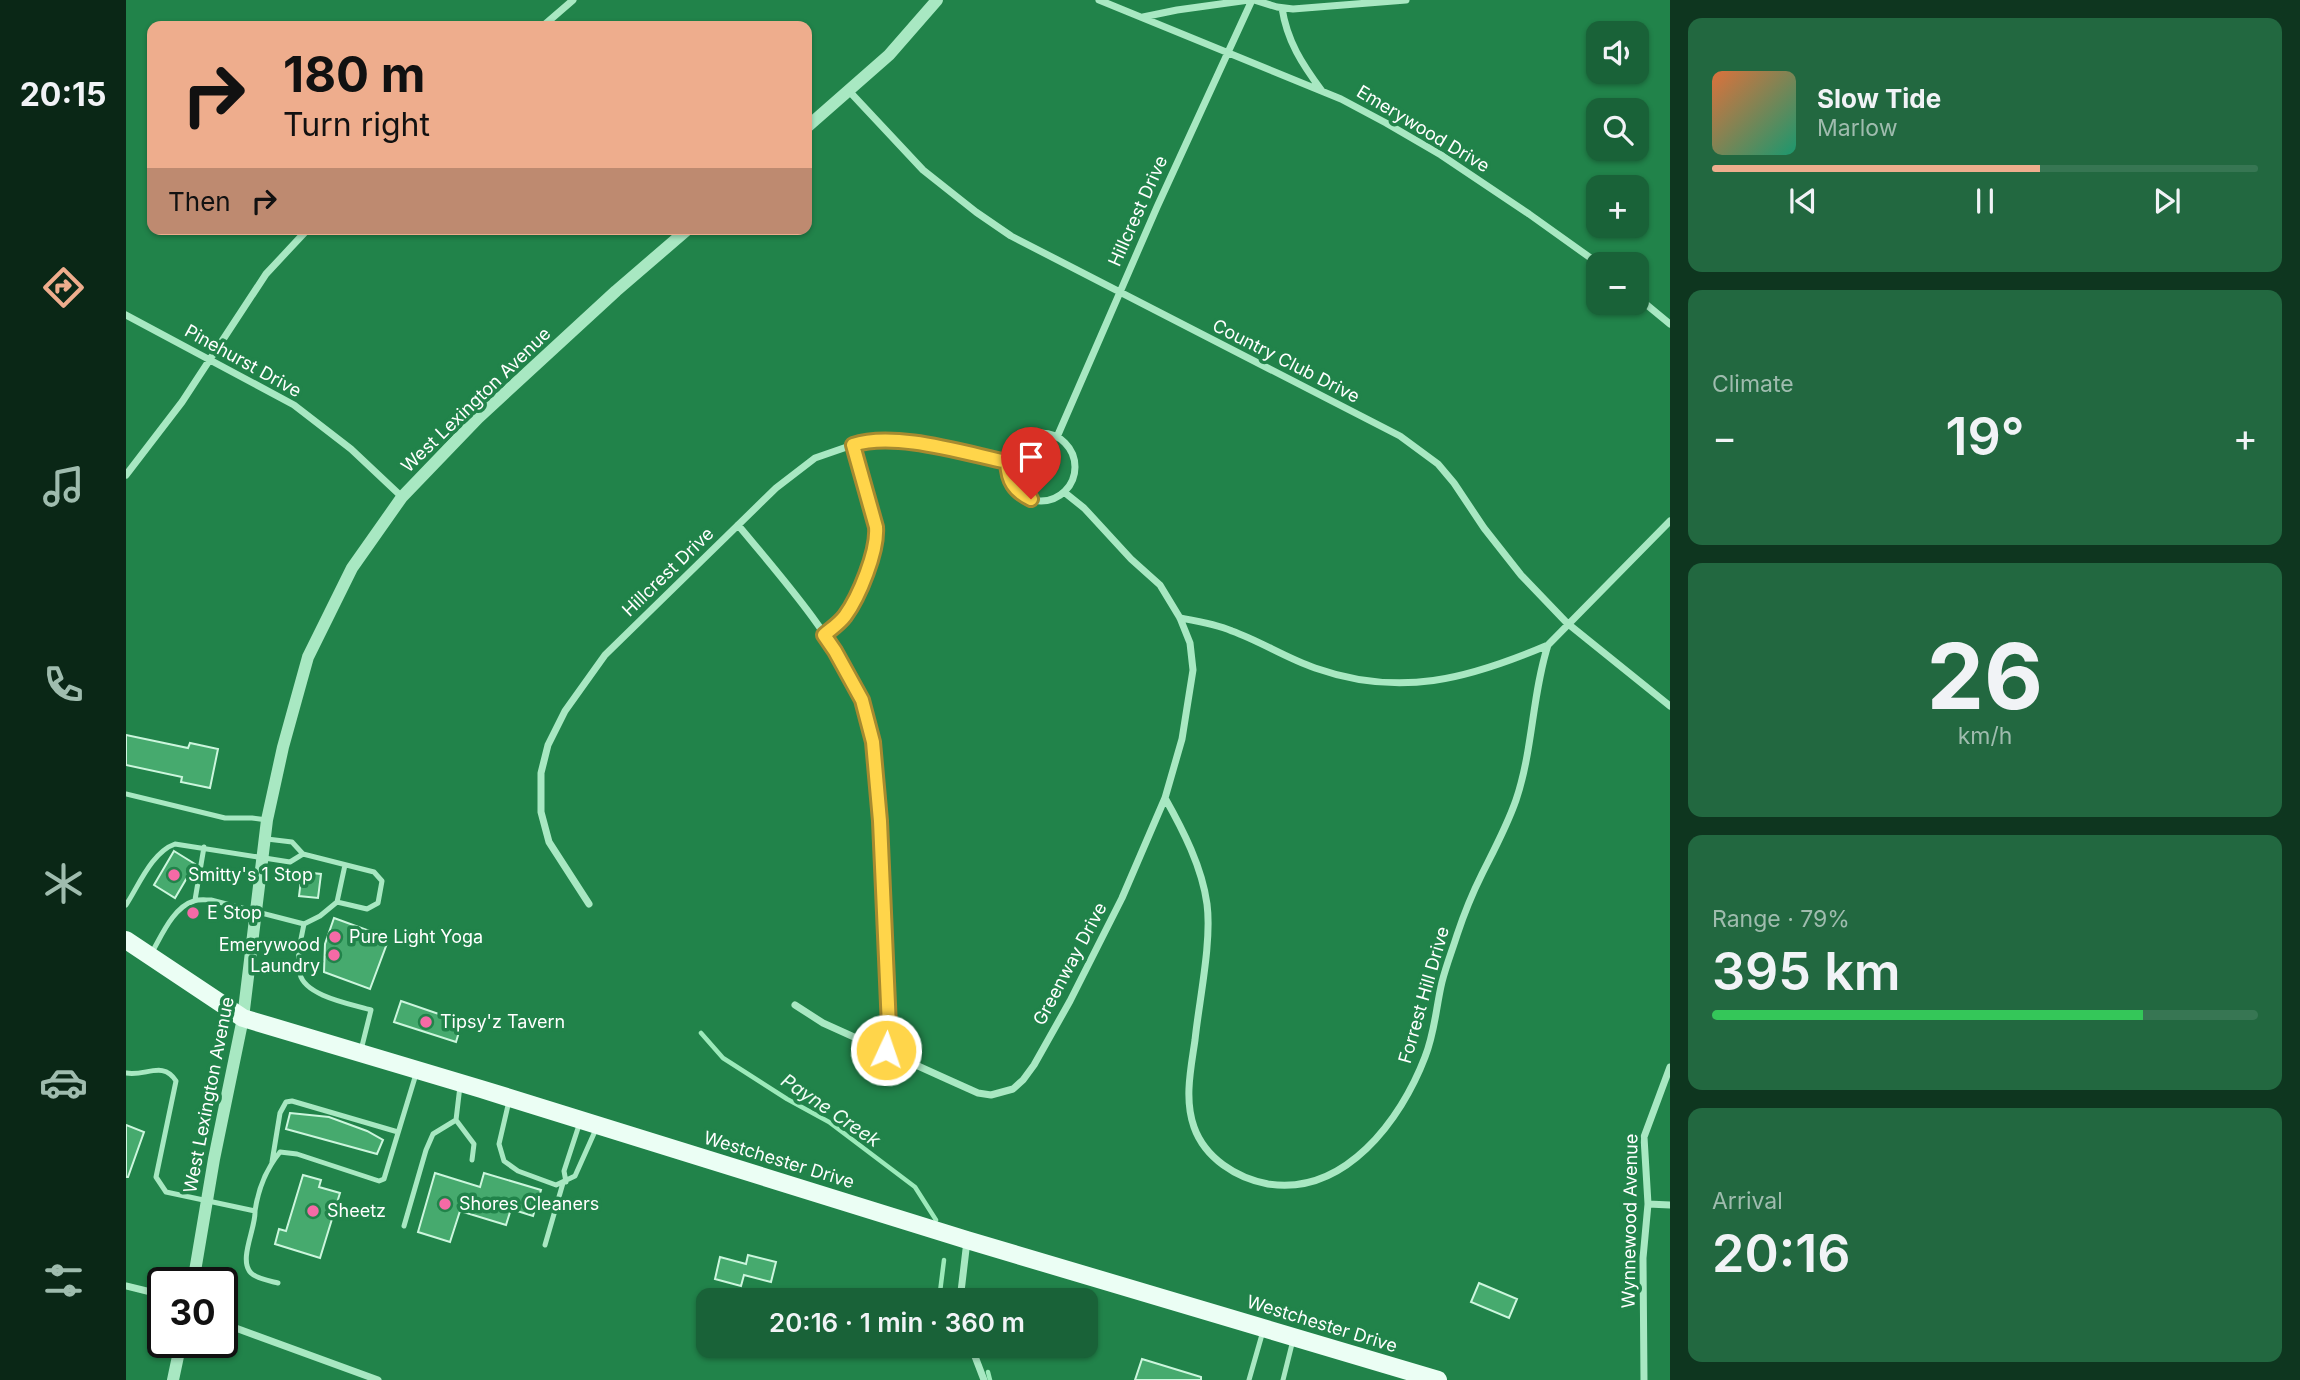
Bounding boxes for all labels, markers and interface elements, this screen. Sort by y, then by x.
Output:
map controls [1586,21,1649,315]
button: sound [1586,21,1649,84]
text: 180 m [283,45,425,104]
icon: right [168,49,259,140]
text: 20:15 [20,75,106,114]
street label: Emerywood Drive [1353,81,1493,176]
text: Slow Tide [1817,83,1941,114]
button: search [1586,98,1649,161]
text: Turn right [283,105,430,144]
text: Marlow [1817,114,1897,142]
street label: Hillcrest Drive [1104,152,1171,269]
button: + [1586,175,1649,238]
icon: right [245,182,283,220]
icon: previous [1784,182,1822,220]
icon: pause [1966,182,2004,220]
icon: next [2148,182,2186,220]
text: Then [168,186,231,217]
button: − [1586,252,1649,315]
icon: directions [39,263,88,312]
street label: Country Club Drive [1209,314,1363,407]
street label: Pinehurst Drive [181,320,305,401]
street label: West Lexington Avenue [397,323,555,476]
text: Climate [1712,370,1794,398]
text: 19° [1945,405,2025,468]
text: − [1712,414,1737,460]
text: + [2233,414,2258,460]
pin [1001,427,1061,499]
icon: arrive [1012,438,1050,476]
icon: music [39,462,88,511]
street label: Hillcrest Drive [618,523,718,620]
text: 26 [1927,621,2043,731]
icon: phone [39,660,88,709]
text: km/h [1958,722,2012,750]
icon: climate [39,859,88,908]
place label: Smitty's 1 Stop [188,864,313,885]
marker: Smitty's 1 Stop [166,867,182,883]
street label: Greenway Drive [1028,899,1111,1029]
place label: E Stop [207,902,262,923]
marker: E Stop [185,905,201,921]
text: Range · 79% [1712,905,1850,933]
street label: Forrest Hill Drive [1394,924,1453,1066]
place label: Pure Light Yoga [349,926,483,947]
marker: Pure Light Yoga [327,929,343,945]
place label: Emerywood Laundry [219,934,320,976]
text: 395 km [1712,940,1901,1003]
marker: Emerywood Laundry [326,947,342,963]
street label: West Lexington Avenue [179,995,238,1195]
place label: Tipsy'z Tavern [440,1011,565,1032]
position arrow [849,1013,923,1087]
marker: Tipsy'z Tavern [418,1014,434,1030]
icon: car [39,1058,88,1107]
water label: Payne Creek [777,1069,885,1152]
street label: Westchester Drive [701,1127,857,1192]
street label: Wynnewood Avenue [1617,1134,1642,1308]
text: Arrival [1712,1187,1783,1215]
place label: Shores Cleaners [459,1193,599,1214]
marker: Shores Cleaners [437,1196,453,1212]
place label: Sheetz [327,1200,386,1221]
marker: Sheetz [305,1203,321,1219]
text: 20:16 [1712,1222,1851,1285]
icon: filters [39,1256,88,1305]
speed limit sign: 30 [147,1267,238,1358]
street label: Westchester Drive [1244,1291,1400,1356]
text: 20:16 · 1 min · 360 m [769,1307,1025,1338]

